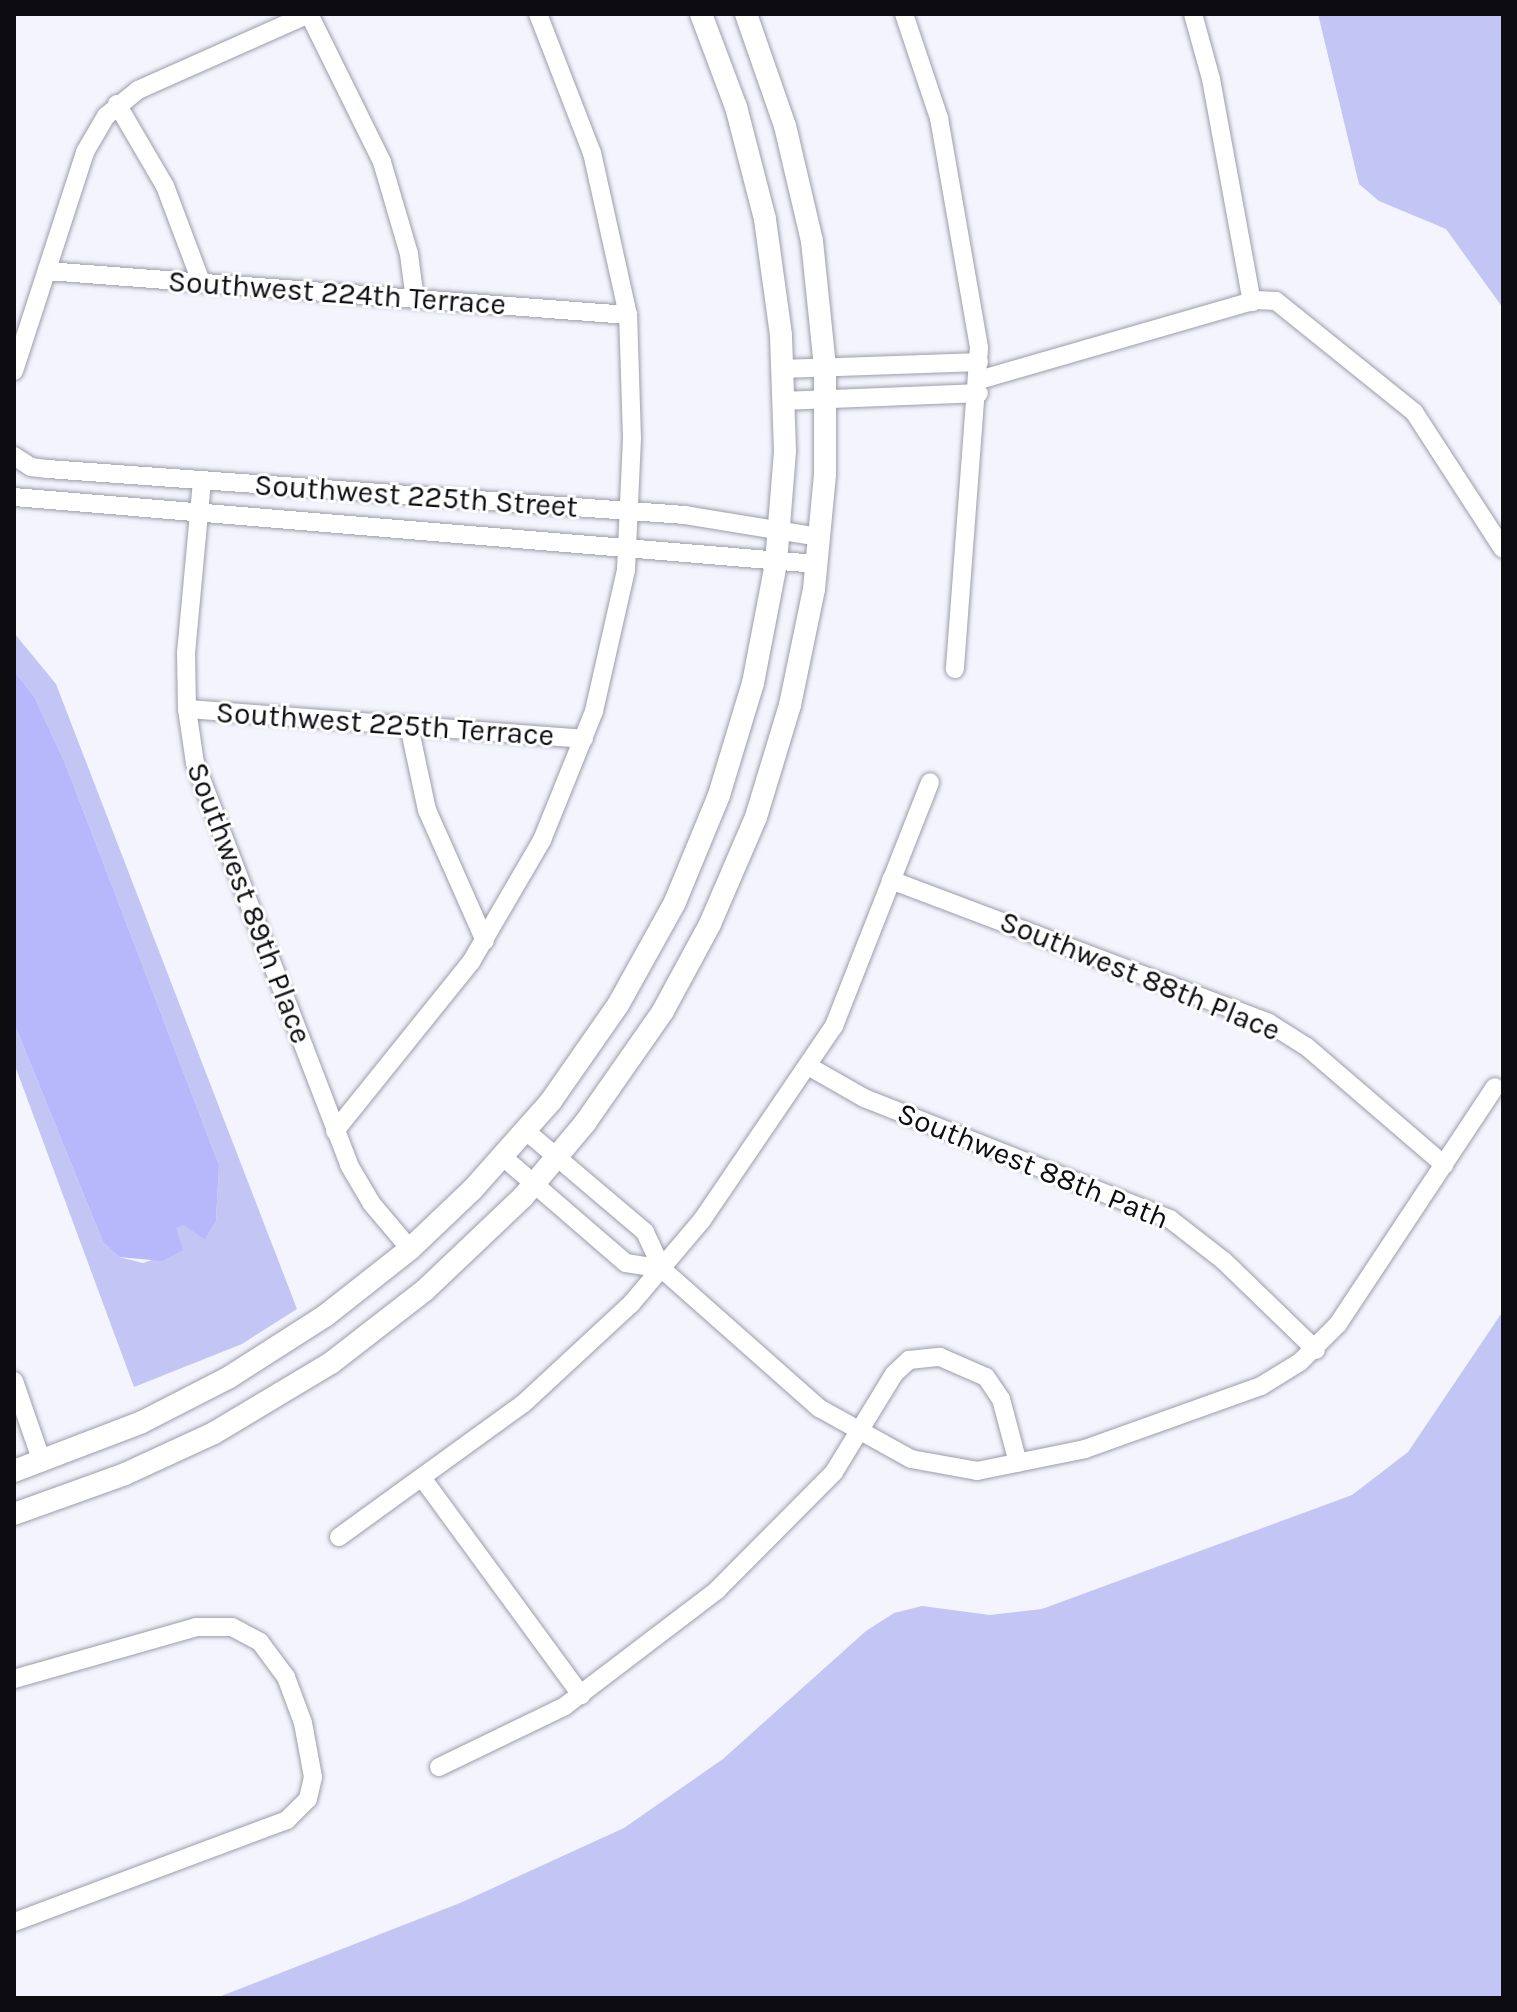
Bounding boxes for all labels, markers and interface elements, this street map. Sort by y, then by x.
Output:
street label: Southwest 224th Terrace [167,263,507,323]
street label: Southwest 225th Street [253,467,579,525]
street label: Southwest 225th Terrace [215,694,555,754]
street label: Southwest 89th Place [179,757,319,1049]
street label: Southwest 88th Place [995,903,1285,1049]
street label: Southwest 88th Path [892,1095,1174,1237]

